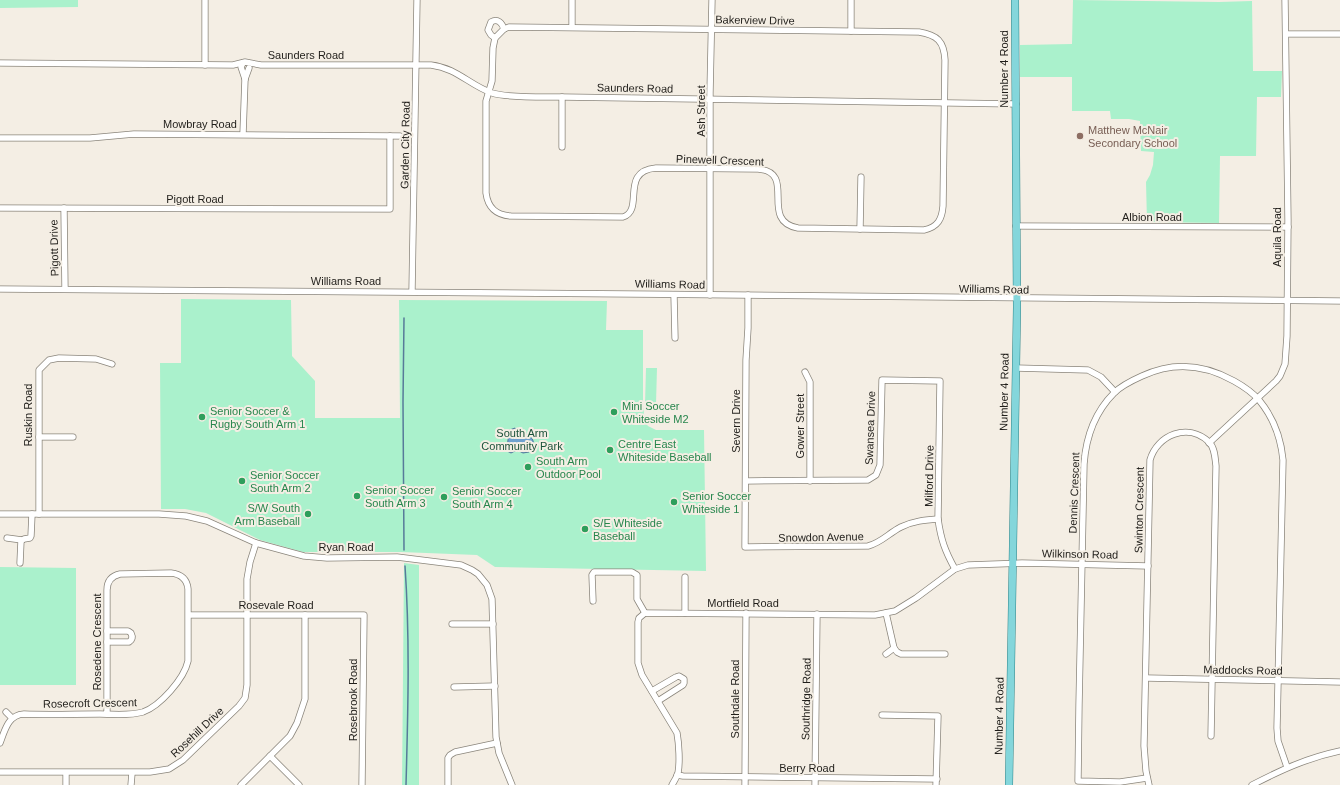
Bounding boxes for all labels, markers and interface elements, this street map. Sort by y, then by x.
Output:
street label: Bakerview Drive [715,13,795,27]
street label: Number 4 Road [998,30,1010,108]
street label: Saunders Road [268,49,344,61]
street label: Saunders Road [597,81,673,95]
street label: Ash Street [695,85,707,137]
street label: Garden City Road [398,101,412,189]
street label: Mowbray Road [163,118,237,130]
place label: Matthew McNair Secondary School [1088,124,1177,149]
marker: Matthew McNair Secondary School [1075,131,1085,141]
street label: Pinewell Crescent [676,152,764,168]
street label: Pigott Road [166,193,224,205]
street label: Aquila Road [1271,207,1283,267]
street label: Albion Road [1122,211,1182,223]
street label: Pigott Drive [48,219,60,277]
street label: Williams Road [311,275,381,287]
street label: Williams Road [635,277,705,291]
street label: Williams Road [959,282,1029,296]
street label: Number 4 Road [997,353,1011,431]
street label: Ruskin Road [22,384,34,446]
street label: Severn Drive [730,389,742,453]
street label: Swansea Drive [863,391,877,465]
street label: Gower Street [794,394,806,458]
place label: Mini Soccer Whiteside M2 [622,400,689,425]
place label: Senior Soccer & Rugby South Arm 1 [210,405,305,430]
marker: Mini Soccer Whiteside M2 [609,407,619,417]
marker: Senior Soccer & Rugby South Arm 1 [197,412,207,422]
park label: South Arm Community Park [481,427,563,452]
place label: Centre East Whiteside Baseball [618,438,712,463]
marker: Centre East Whiteside Baseball [605,445,615,455]
street label: Milford Drive [922,445,936,507]
street label: Dennis Crescent [1067,452,1081,534]
place label: South Arm Outdoor Pool [536,455,601,480]
marker: South Arm Outdoor Pool [523,462,533,472]
street label: Swinton Crescent [1132,467,1146,553]
place label: Senior Soccer South Arm 2 [250,469,319,494]
marker: Senior Soccer South Arm 2 [237,476,247,486]
place label: Senior Soccer South Arm 3 [365,484,434,509]
place label: Senior Soccer South Arm 4 [452,485,521,510]
place label: Senior Soccer Whiteside 1 [682,490,751,515]
marker: Senior Soccer South Arm 3 [352,491,362,501]
marker: Senior Soccer South Arm 4 [439,492,449,502]
marker: Senior Soccer Whiteside 1 [669,497,679,507]
place label: S/W South Arm Baseball [235,502,300,527]
marker: S/W South Arm Baseball [303,509,313,519]
place label: S/E Whiteside Baseball [593,517,662,542]
marker: S/E Whiteside Baseball [580,524,590,534]
street label: Snowdon Avenue [778,530,864,544]
street label: Ryan Road [318,541,374,553]
street label: Wilkinson Road [1042,547,1118,561]
street label: Rosedene Crescent [91,593,103,691]
street label: Mortfield Road [707,597,779,609]
street label: Rosevale Road [238,599,314,611]
street label: Southridge Road [799,658,813,740]
street label: Rosebrook Road [347,659,359,741]
street label: Southdale Road [729,660,741,738]
street label: Maddocks Road [1203,663,1283,677]
street label: Number 4 Road [992,677,1006,755]
street label: Rosecroft Crescent [43,696,137,710]
street label: Rosehill Drive [168,704,226,760]
street label: Berry Road [779,762,835,774]

